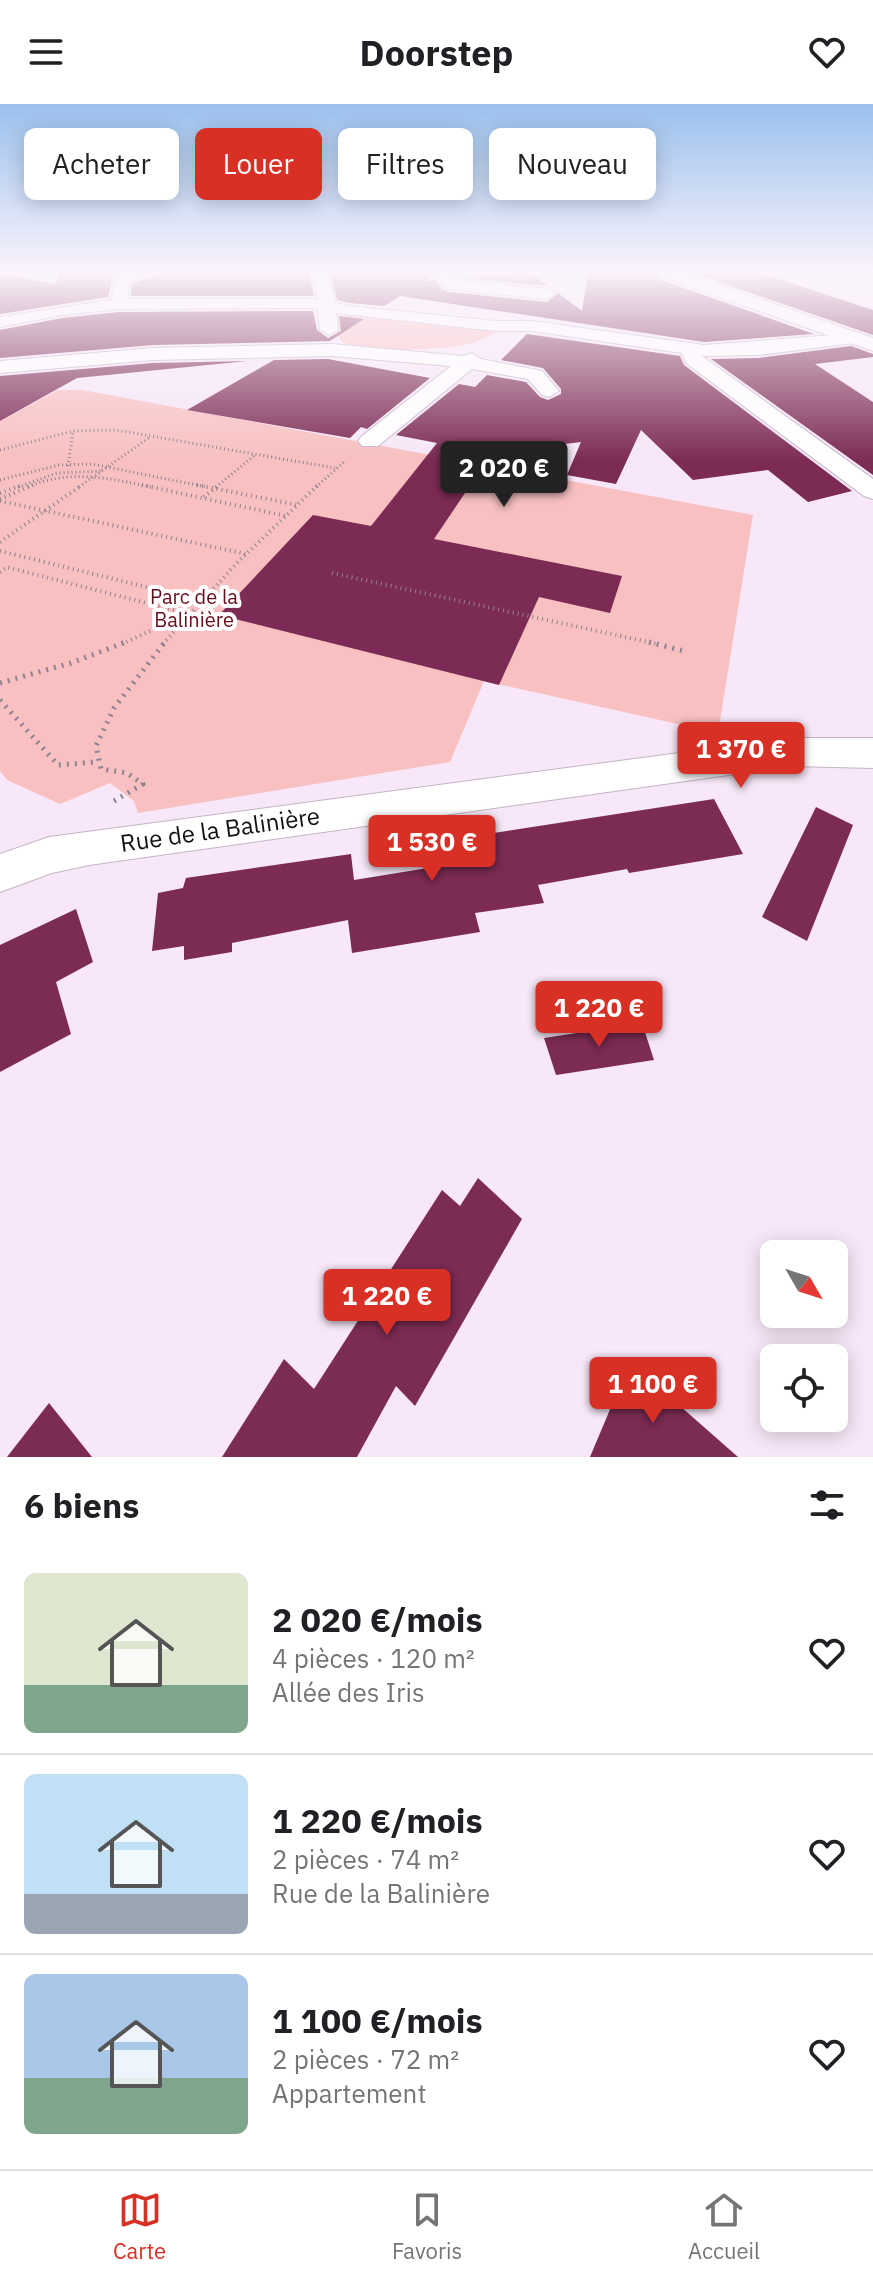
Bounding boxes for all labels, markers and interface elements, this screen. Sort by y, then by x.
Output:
text: Doorstep [360,29,513,76]
icon: menu [24,30,68,74]
icon: heart [805,30,849,74]
chip: Acheter [24,128,179,200]
chip: Louer [195,128,322,200]
chip: Filtres [338,128,473,200]
chip: Nouveau [489,128,656,200]
pin: 2 020 € [430,441,578,509]
text: 2 020 € [459,450,549,484]
park label: Parc de la Balinière [150,583,238,633]
pin: 1 370 € [667,722,815,790]
text: 1 370 € [696,731,786,765]
street label: Rue de la Balinière [118,799,322,859]
pin: 1 530 € [358,815,506,883]
text: 1 530 € [387,824,477,858]
pin: 1 220 € [525,981,673,1049]
text: 1 220 € [554,990,644,1024]
north arrow [760,1240,848,1328]
map controls [760,1240,848,1432]
pin: 1 220 € [313,1269,461,1337]
text: 1 220 € [342,1278,432,1312]
button: locate [760,1344,848,1432]
pin: 1 100 € [579,1357,727,1425]
text: 1 100 € [608,1366,698,1400]
text: 6 biens [24,1483,139,1527]
icon: filters [805,1483,849,1527]
text: 2 020 €/mois [272,1597,483,1641]
icon: home [88,1605,184,1701]
icon: heart [805,1631,849,1675]
text: 4 pièces · 120 m² [272,1641,475,1675]
text: Allée des Iris [272,1675,425,1709]
text: 1 220 €/mois [272,1798,483,1842]
icon: home [88,1806,184,1902]
icon: heart [805,1832,849,1876]
text: 2 pièces · 74 m² [272,1842,459,1876]
text: Rue de la Balinière [272,1876,490,1910]
text: 1 100 €/mois [272,1998,483,2042]
icon: home [88,2006,184,2102]
icon: heart [805,2032,849,2076]
text: 2 pièces · 72 m² [272,2042,459,2076]
text: Appartement [272,2076,427,2110]
tab: Carte [113,2188,166,2265]
tab: Favoris [392,2188,462,2265]
tab: Accueil [688,2188,760,2265]

